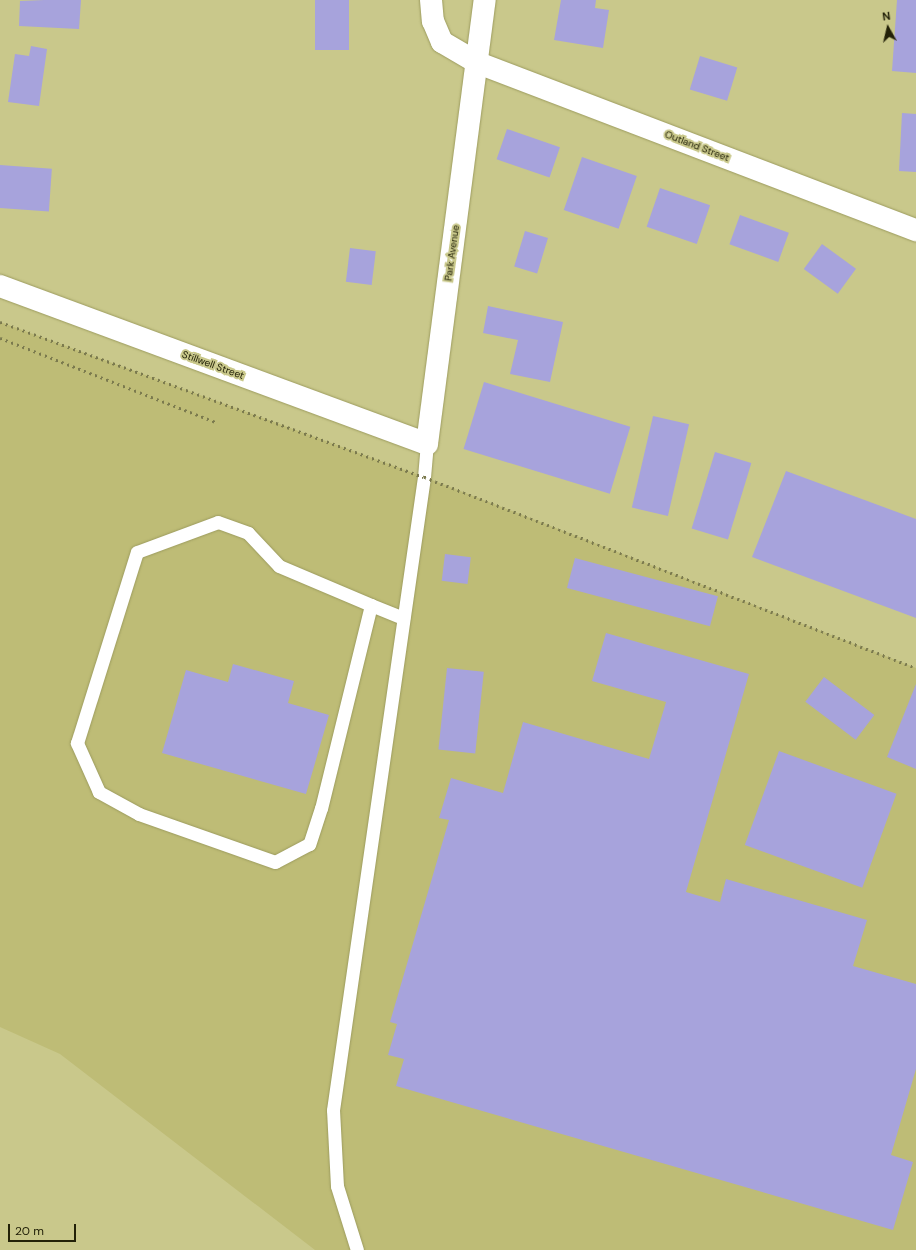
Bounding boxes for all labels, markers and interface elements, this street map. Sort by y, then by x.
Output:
north arrow [868,8,908,48]
text: N [881,9,891,24]
street label: Outland Street [663,128,731,164]
street label: Park Avenue [442,224,462,282]
street label: Stillwell Street [180,348,246,382]
scale bar [10,1216,78,1242]
text: 20 m [15,1223,44,1239]

